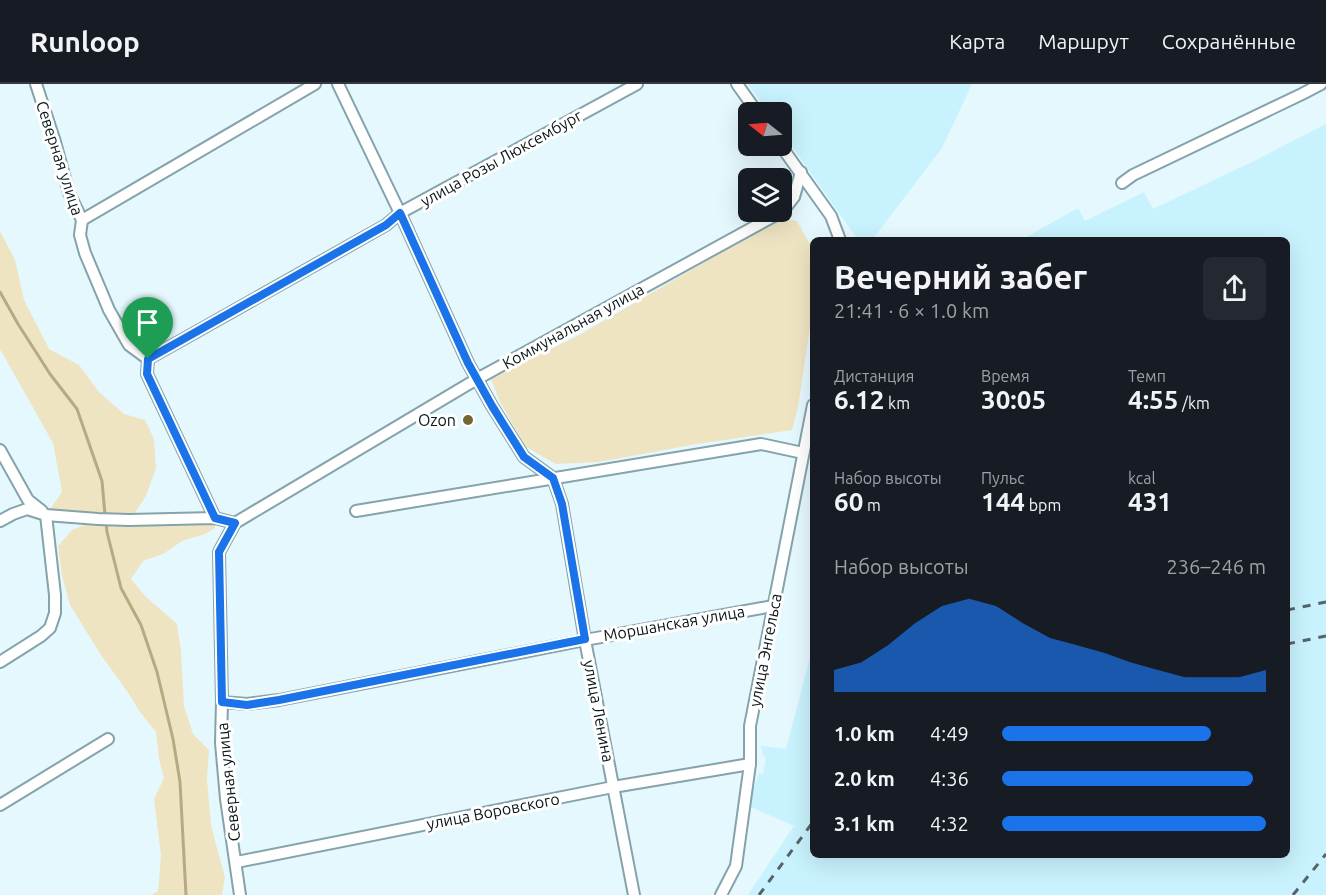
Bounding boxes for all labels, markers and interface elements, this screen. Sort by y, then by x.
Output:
text: Runloop [30,26,140,57]
text: Карта [949,29,1005,53]
text: Маршрут [1038,29,1129,53]
text: Сохранённые [1162,29,1296,53]
street label: Северная улица [33,98,87,218]
north arrow [738,102,792,156]
map controls [738,102,792,222]
street label: улица Розы Люксембург [417,106,585,210]
button: layers [738,168,792,222]
button: share [1203,257,1266,320]
text: Вечерний забег [834,258,1087,295]
street label: Коммунальная улица [499,280,647,372]
pin [122,297,173,359]
text: 21:41 · 6 × 1.0 km [834,299,989,322]
icon: arrive [131,306,164,339]
text: Дистанция [834,367,914,385]
text: Время [981,367,1030,385]
text: Темп [1128,367,1166,385]
text: 6.12 [834,385,884,414]
text: 30:05 [981,385,1046,414]
text: 4:55 [1128,385,1178,414]
text: km [884,394,910,412]
text: /km [1178,394,1210,412]
place label: Ozon [418,411,456,429]
marker: Ozon [461,413,475,427]
text: Набор высоты [834,469,942,487]
text: Пульс [981,469,1025,487]
text: kcal [1128,469,1156,487]
text: 60 [834,487,863,516]
text: 144 [981,487,1025,516]
text: 431 [1128,487,1172,516]
text: m [863,496,881,514]
text: bpm [1025,496,1061,514]
text: Набор высоты [834,555,969,578]
text: 236–246 m [1167,555,1266,578]
street label: улица Энгельса [745,592,785,708]
street label: Моршанская улица [602,602,746,644]
street label: улица Ленина [580,658,618,764]
street label: Северная улица [213,722,243,842]
text: 1.0 km [834,722,895,745]
text: 4:49 [930,722,969,745]
text: 2.0 km [834,767,895,790]
text: 4:36 [930,767,969,790]
street label: улица Воровского [425,789,561,833]
text: 3.1 km [834,812,895,835]
text: 4:32 [930,812,969,835]

